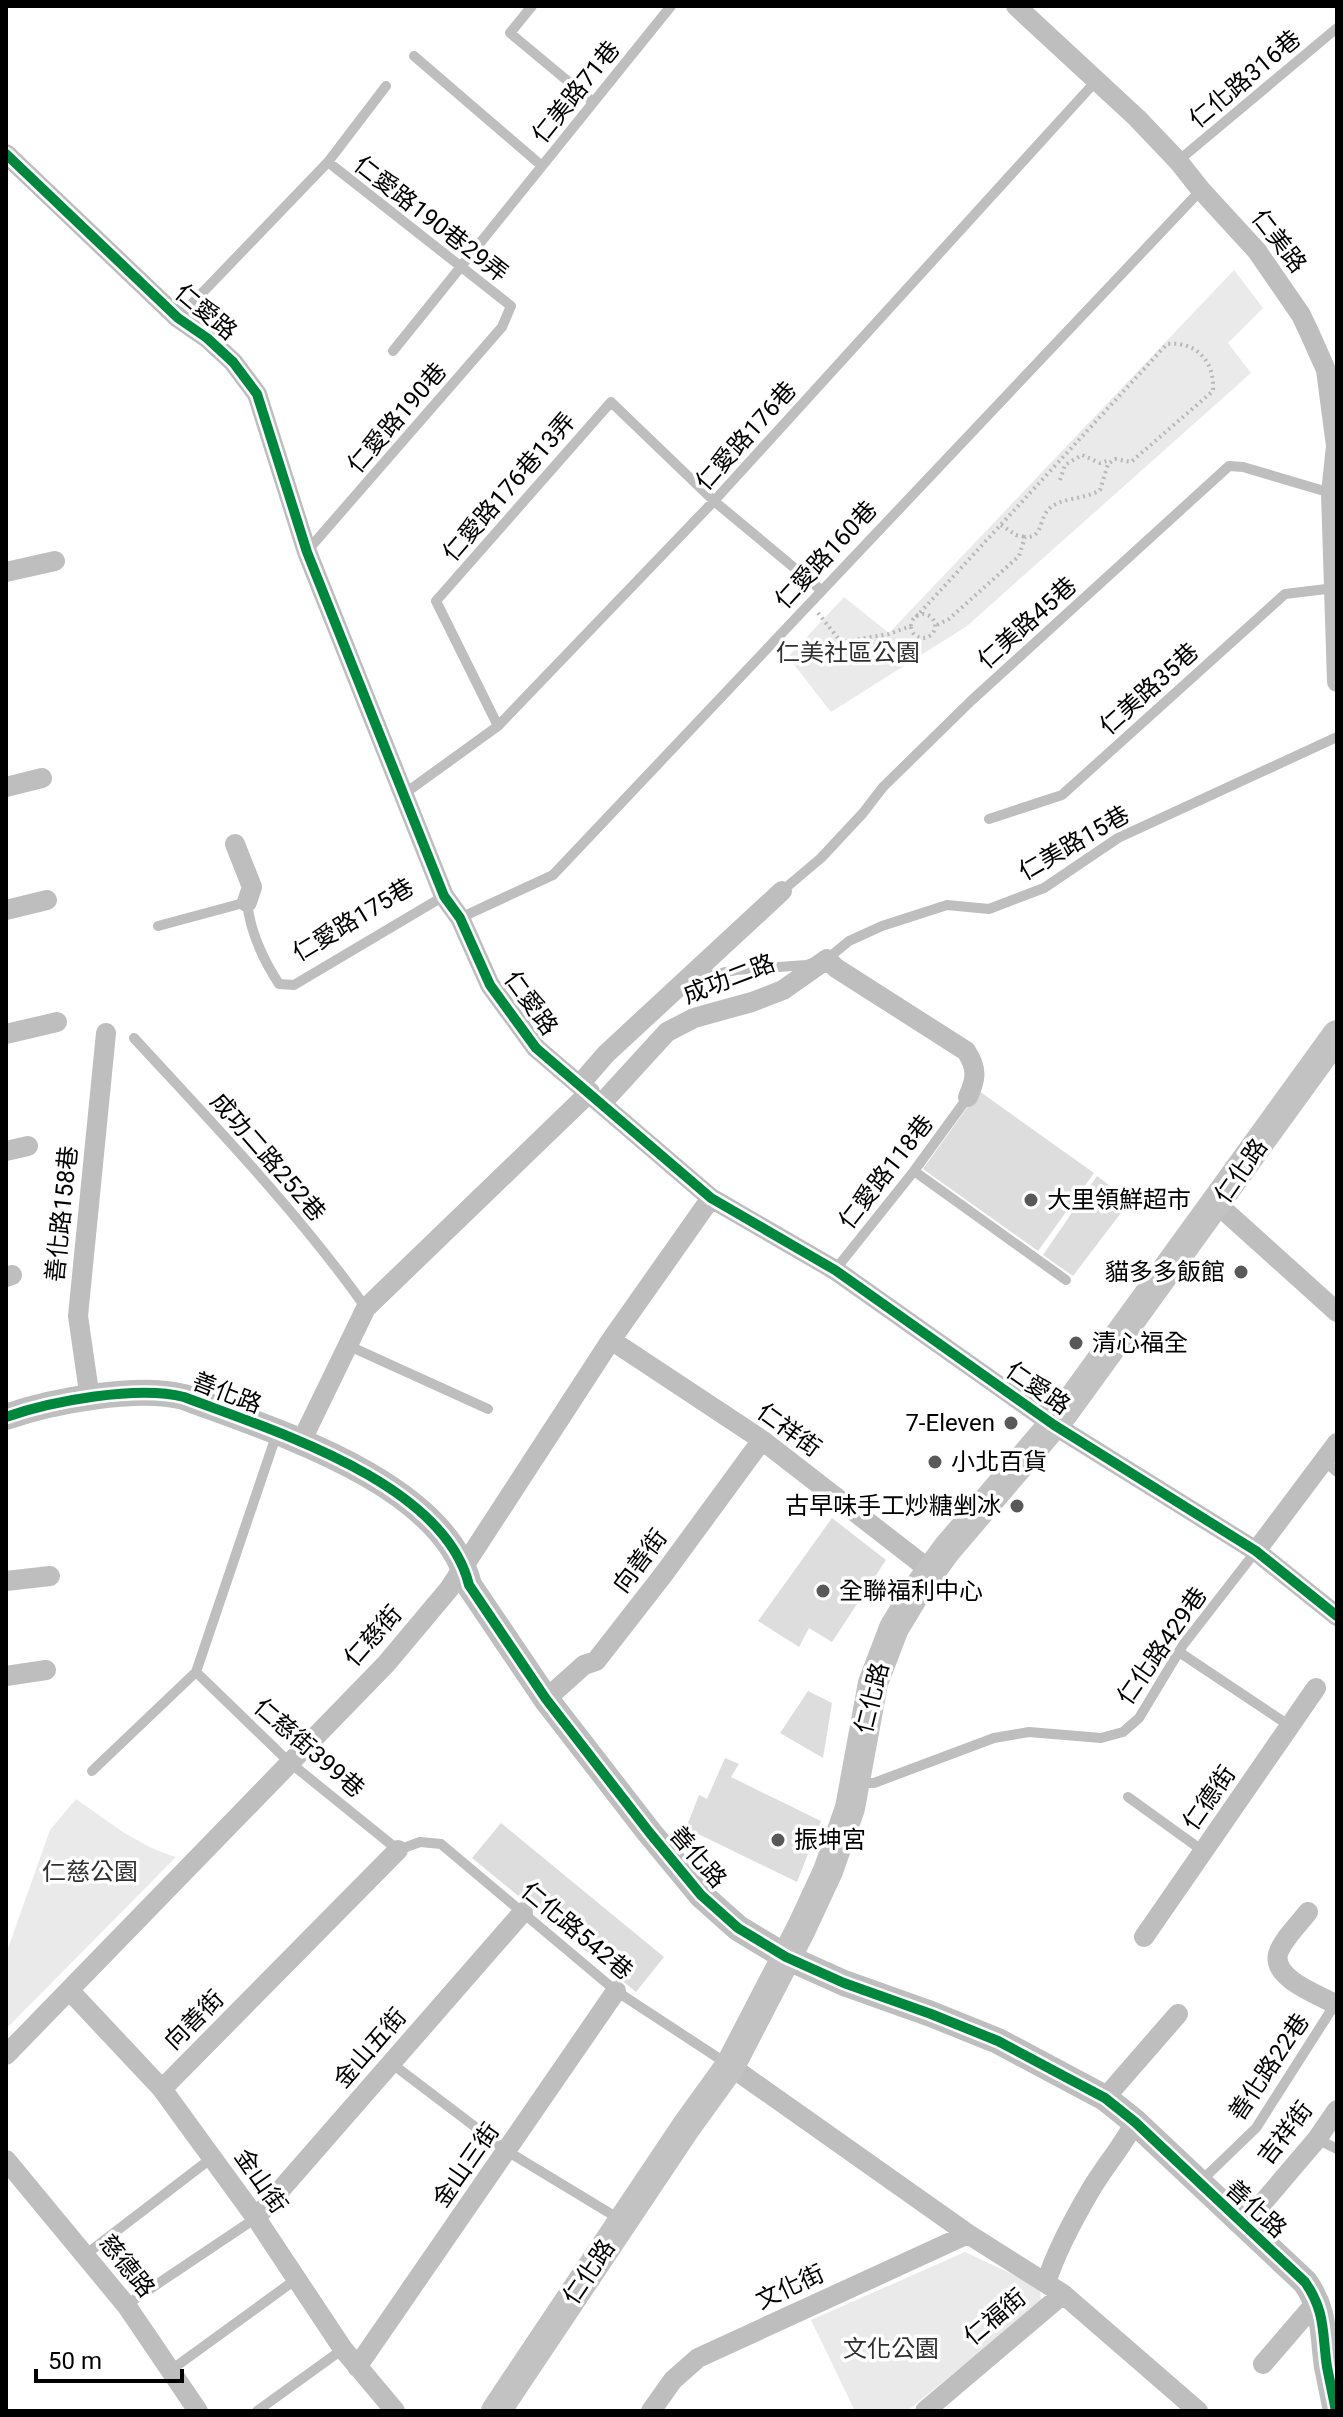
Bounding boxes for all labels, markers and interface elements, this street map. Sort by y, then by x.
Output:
street label: 仁化路316巷 [1184,24,1306,134]
street label: 仁美路71巷 [526,35,626,149]
street label: 仁愛路190巷29弄 [349,150,513,288]
street label: 仁美路 [1246,204,1312,278]
street label: 仁愛路 [169,278,243,346]
street label: 仁愛路190巷 [342,357,452,479]
street label: 仁愛路176巷 [690,376,802,496]
street label: 仁愛路176巷13弄 [437,407,581,567]
street label: 仁愛路160巷 [769,496,883,614]
street label: 仁美路45巷 [972,571,1082,675]
street label: 仁美路35巷 [1094,637,1204,741]
park label: 仁美社區公園 [776,639,920,667]
street label: 仁美路15巷 [1014,800,1134,886]
street label: 仁愛路175巷 [287,873,419,967]
street label: 成功二路 [679,949,779,1009]
street label: 仁愛路 [499,966,563,1040]
street label: 成功二路252巷 [205,1087,331,1227]
street label: 仁愛路118巷 [833,1110,939,1234]
street label: 仁化路 [1209,1133,1273,1209]
street label: 善化路158巷 [41,1145,83,1283]
place label: 大里領鮮超市 [1047,1186,1191,1214]
marker: 大里領鮮超市 [1022,1191,1040,1209]
place label: 貓多多飯館 [1105,1258,1225,1286]
marker: 貓多多飯館 [1232,1263,1250,1281]
place label: 清心福全 [1092,1329,1188,1357]
marker: 清心福全 [1067,1334,1085,1352]
street label: 仁愛路 [1000,1356,1076,1420]
street label: 善化路 [188,1367,266,1419]
street label: 仁祥街 [752,1398,826,1462]
place label: 7-Eleven [905,1409,995,1437]
marker: 7-Eleven [1002,1414,1020,1432]
place label: 小北百貨 [951,1448,1047,1476]
marker: 小北百貨 [926,1453,944,1471]
place label: 古早味手工炒糖剉冰 [785,1492,1001,1520]
marker: 古早味手工炒糖剉冰 [1008,1497,1026,1515]
street label: 向善街 [607,1524,673,1598]
place label: 全聯福利中心 [839,1577,983,1605]
marker: 全聯福利中心 [814,1582,832,1600]
street label: 仁化路429巷 [1111,1582,1213,1710]
street label: 仁慈街 [339,1600,407,1672]
street label: 仁化路 [850,1660,894,1736]
street label: 仁慈街399巷 [248,1693,370,1803]
street label: 仁德街 [1177,1760,1241,1836]
street label: 善化路 [664,1821,732,1893]
place label: 振坤宮 [794,1826,866,1854]
marker: 振坤宮 [769,1831,787,1849]
park label: 仁慈公園 [42,1858,138,1886]
street label: 仁化路542巷 [516,1876,638,1986]
street label: 向善街 [159,1985,229,2055]
street label: 金山五街 [328,2003,412,2093]
street label: 善化路22巷 [1223,2008,1315,2126]
street label: 吉祥街 [1252,2096,1318,2170]
street label: 金山三街 [427,2118,505,2212]
street label: 金山街 [229,2143,293,2219]
street label: 善化路 [1220,2175,1292,2243]
street label: 慈德路 [93,2229,161,2303]
street label: 仁化路 [557,2234,621,2310]
street label: 文化街 [751,2259,829,2315]
street label: 仁福街 [958,2283,1032,2351]
scale bar [36,2333,182,2383]
park label: 文化公園 [843,2335,939,2363]
text: 50 m [48,2347,102,2375]

